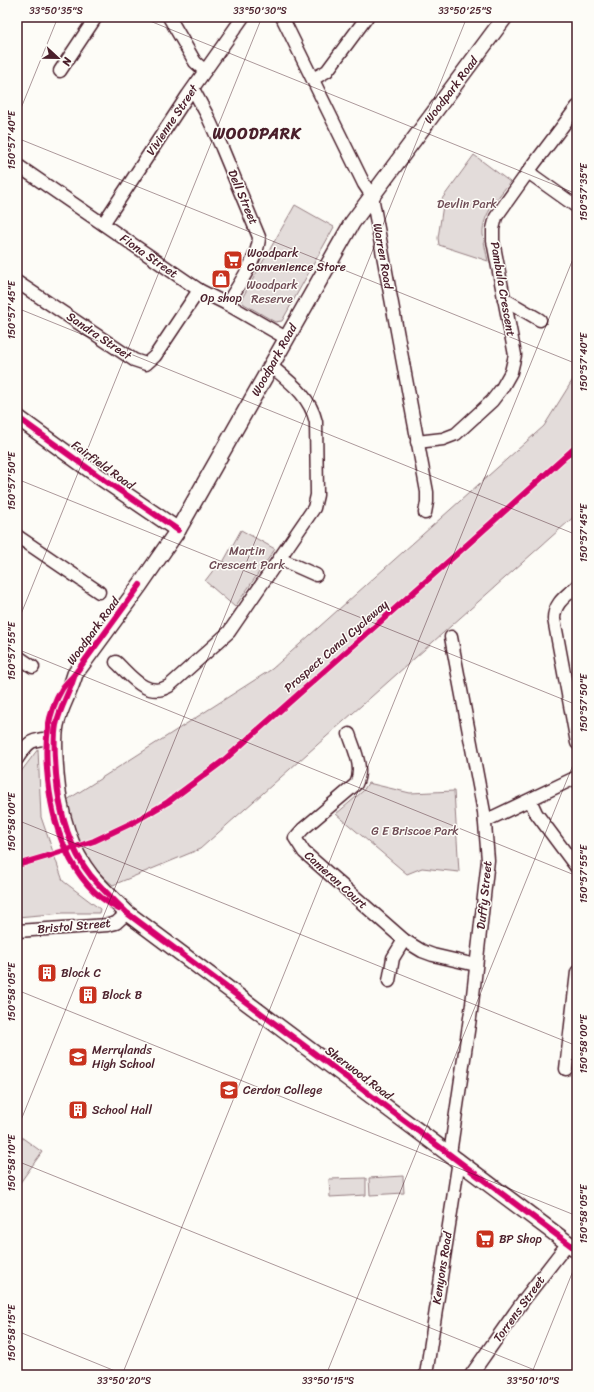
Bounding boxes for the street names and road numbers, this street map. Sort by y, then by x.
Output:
street label: Woodpark Road [418,51,484,129]
street label: Vivienne Street [140,79,205,160]
street label: Dell Street [222,166,264,228]
street label: Warren Road [366,221,400,292]
street label: Fiona Street [115,228,183,284]
street label: Pambula Crescent [484,240,522,338]
street label: Sandra Street [62,306,137,367]
street label: Woodpark Road [245,319,303,400]
street label: Fairfield Road [67,434,141,497]
street label: Woodpark Road [61,592,126,670]
street label: Prospect Canal Cycleway [279,594,394,698]
street label: Cameron Court [299,845,373,915]
street label: Duffy Street [469,860,499,930]
street label: Bristol Street [36,912,112,940]
street label: Sherwood Road [320,1040,398,1106]
street label: Kenyons Road [425,1230,459,1306]
street label: Torrens Street [487,1271,551,1347]

